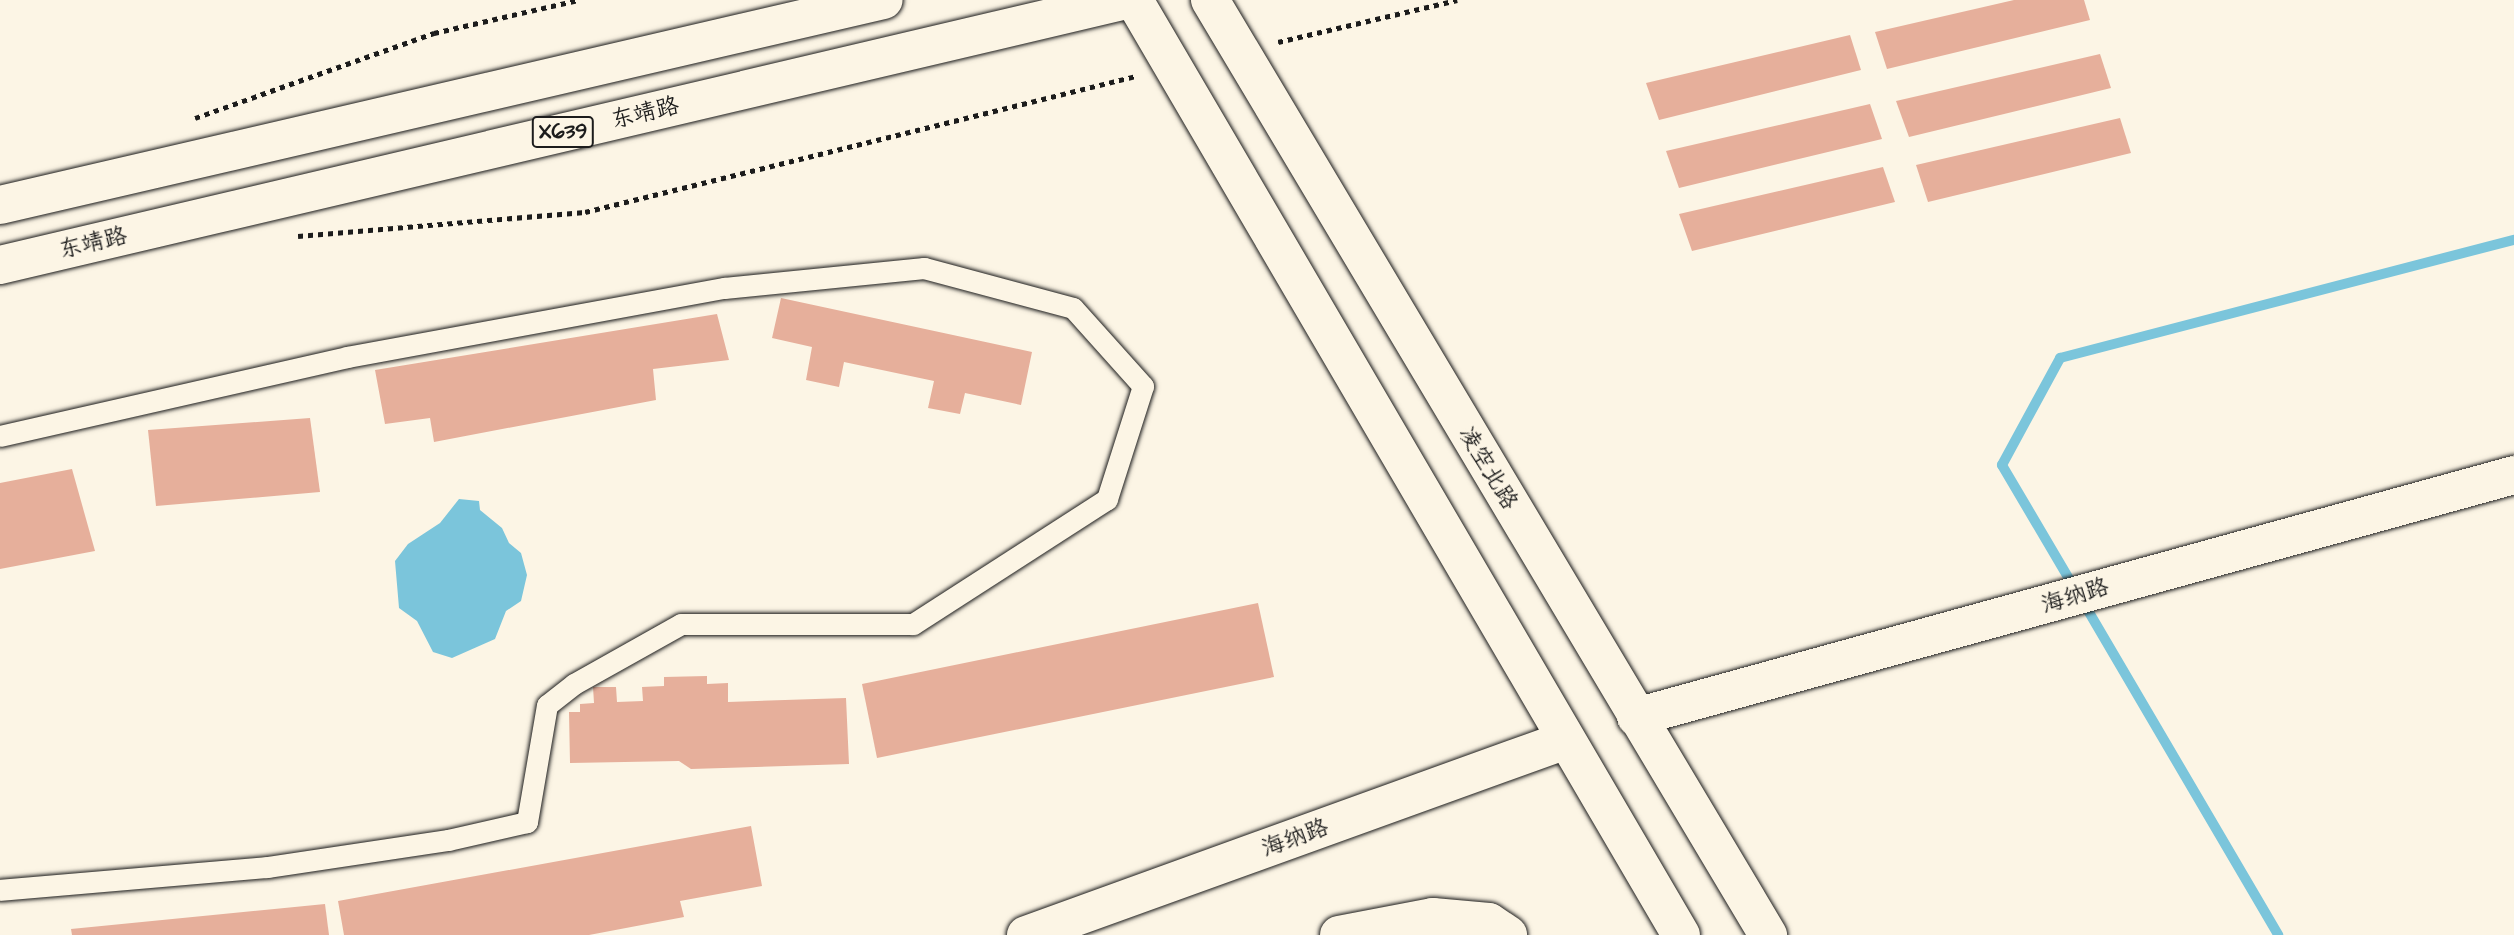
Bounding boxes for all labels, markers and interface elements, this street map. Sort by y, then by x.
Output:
street label: 东靖路 [608,92,682,134]
road number: X639 [532,114,594,150]
street label: 东靖路 [56,222,130,264]
street label: 凌空北路 [1452,421,1524,515]
street label: 海纳路 [2038,573,2112,619]
street label: 海纳路 [1258,813,1332,863]

